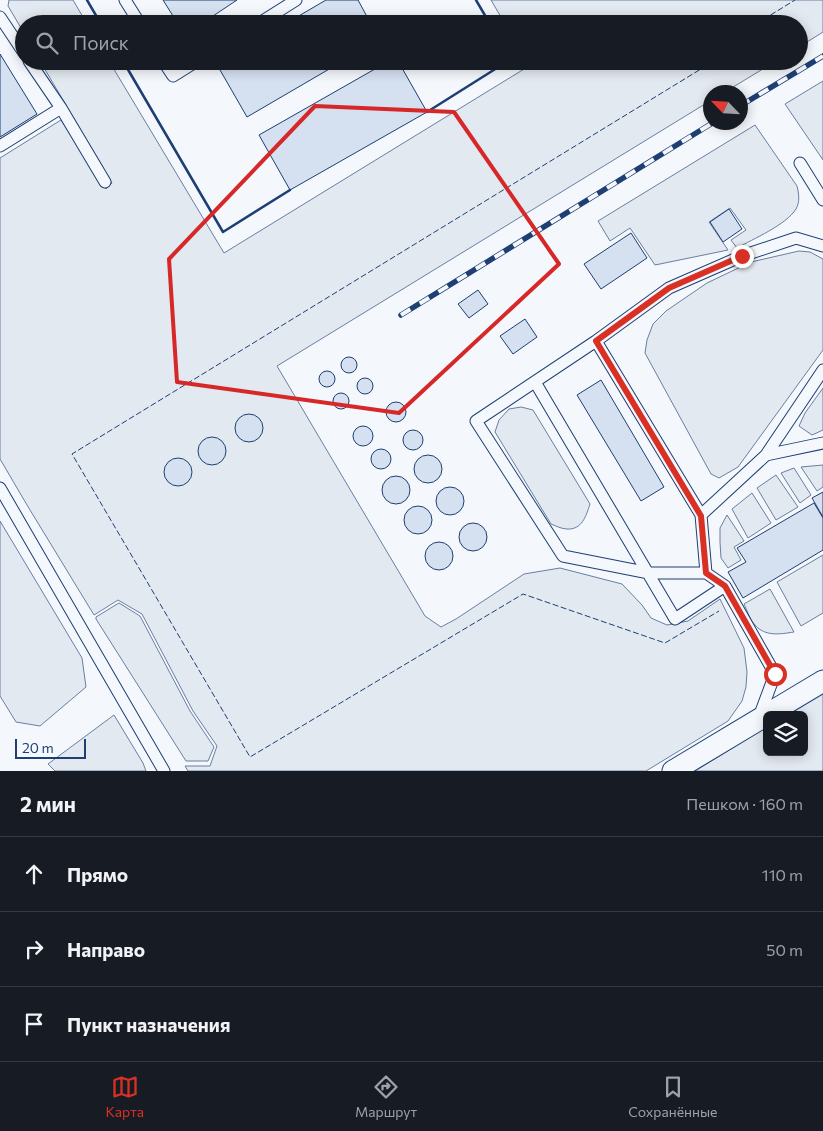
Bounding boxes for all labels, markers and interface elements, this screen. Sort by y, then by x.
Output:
search box [15,15,808,70]
icon: search [33,29,61,57]
text: Поиск [73,31,129,54]
north arrow [703,85,748,130]
route end [731,245,754,268]
route start [764,663,787,686]
map controls [763,711,808,756]
button: layers [763,711,808,756]
scale bar [15,736,86,759]
text: 20 m [22,739,54,756]
text: 2 мин [20,791,76,816]
text: Пешком · 160 m [686,794,803,813]
icon: ahead [20,860,48,888]
text: Прямо [67,863,128,886]
text: 110 m [762,865,803,884]
icon: right [20,935,48,963]
text: Направо [67,938,145,961]
text: 50 m [766,940,803,959]
icon: arrive [20,1010,48,1038]
text: Пункт назначения [67,1013,230,1036]
tab: Карта [105,1073,144,1120]
tab: Маршрут [355,1073,417,1120]
tab: Сохранённые [628,1073,718,1120]

